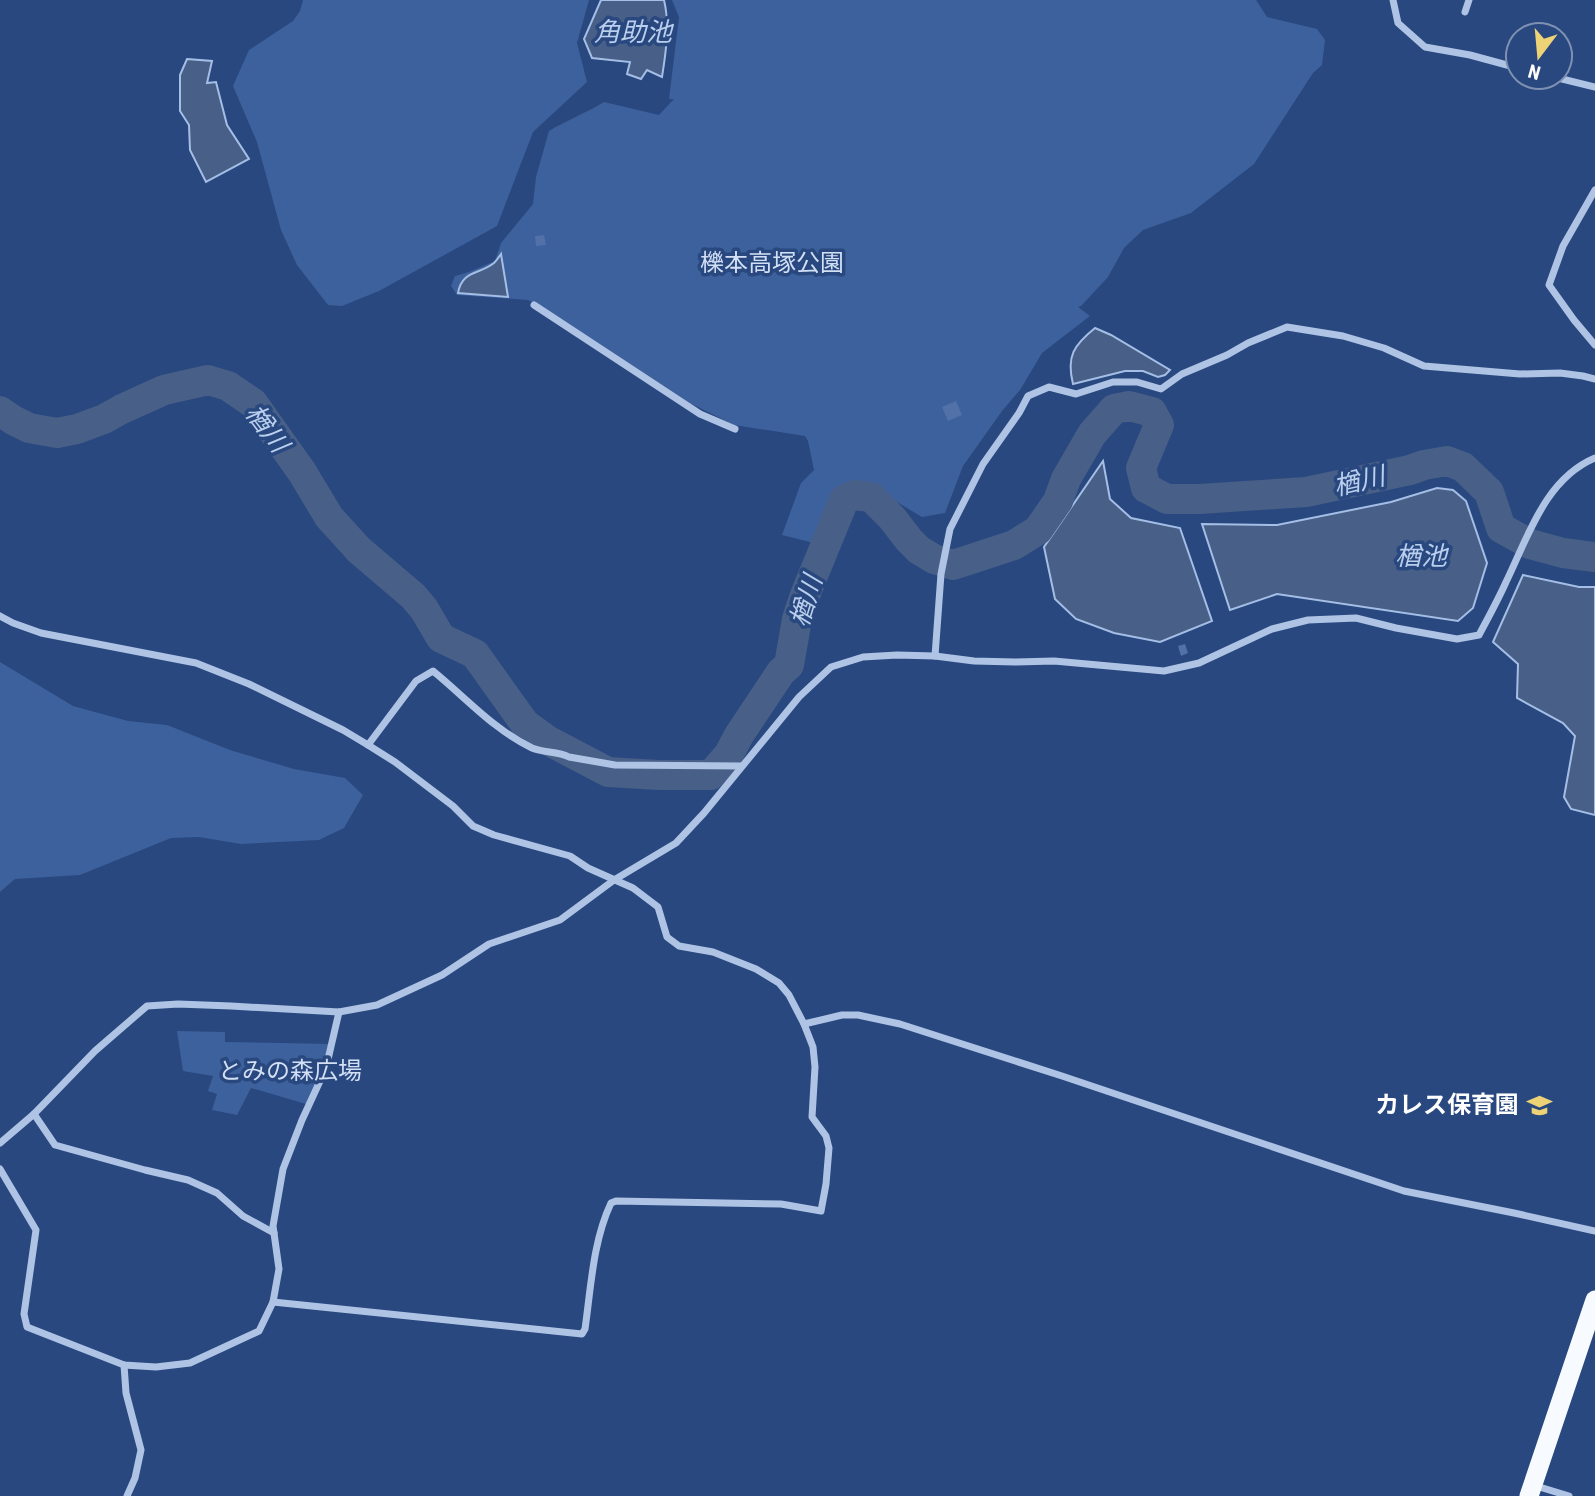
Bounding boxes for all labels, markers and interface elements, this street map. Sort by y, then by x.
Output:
water label: 角助池 [594,17,675,47]
north arrow [1504,21,1574,91]
text: N [1526,59,1543,85]
park label: 櫟本高塚公園 [700,249,844,277]
water label: 楢川 [239,398,296,460]
water label: 楢川 [1330,460,1391,501]
water label: 楢池 [1395,541,1450,571]
water label: 楢川 [784,569,829,630]
park label: とみの森広場 [218,1057,362,1085]
place label: カレス保育園 [1375,1091,1519,1119]
school or university icon: カレス保育園 [1525,1091,1553,1119]

